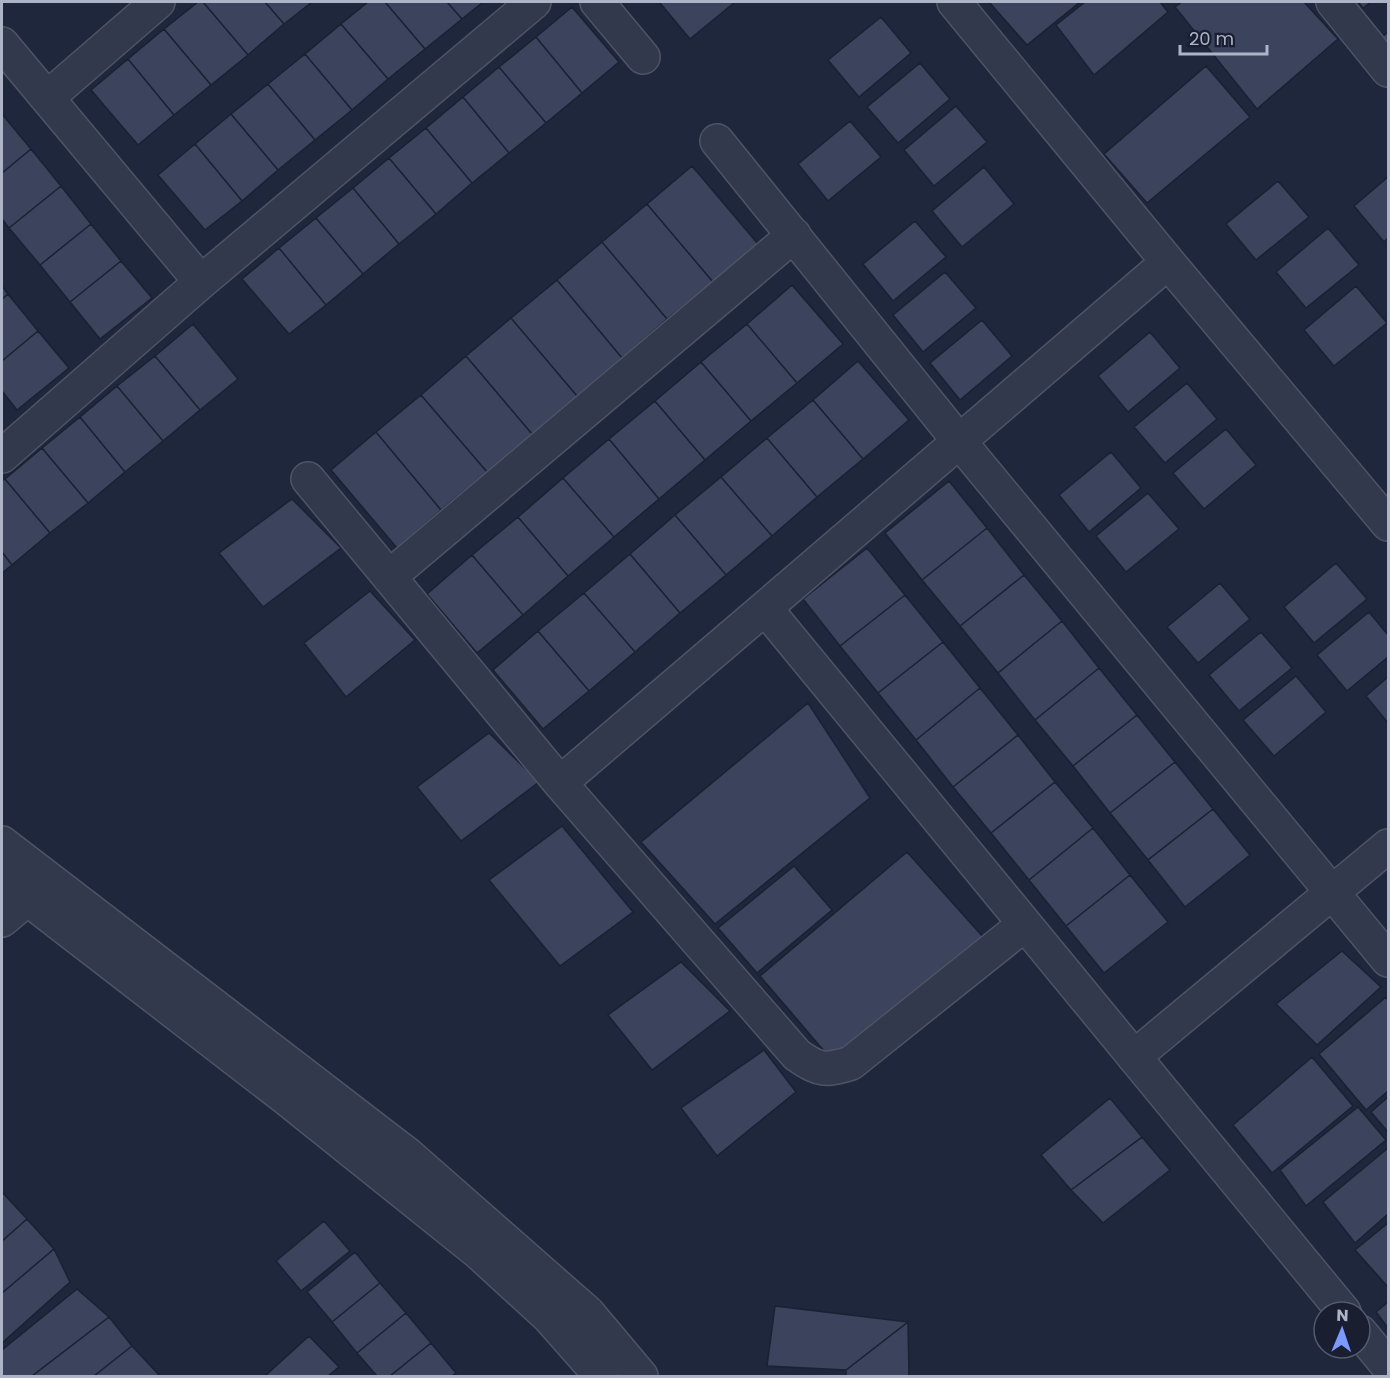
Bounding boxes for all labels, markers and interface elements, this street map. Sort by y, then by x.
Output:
scale bar [1180,18,1267,56]
text: 20 m [1189,26,1234,51]
north arrow [1312,1300,1372,1360]
text: N [1336,1304,1349,1327]

